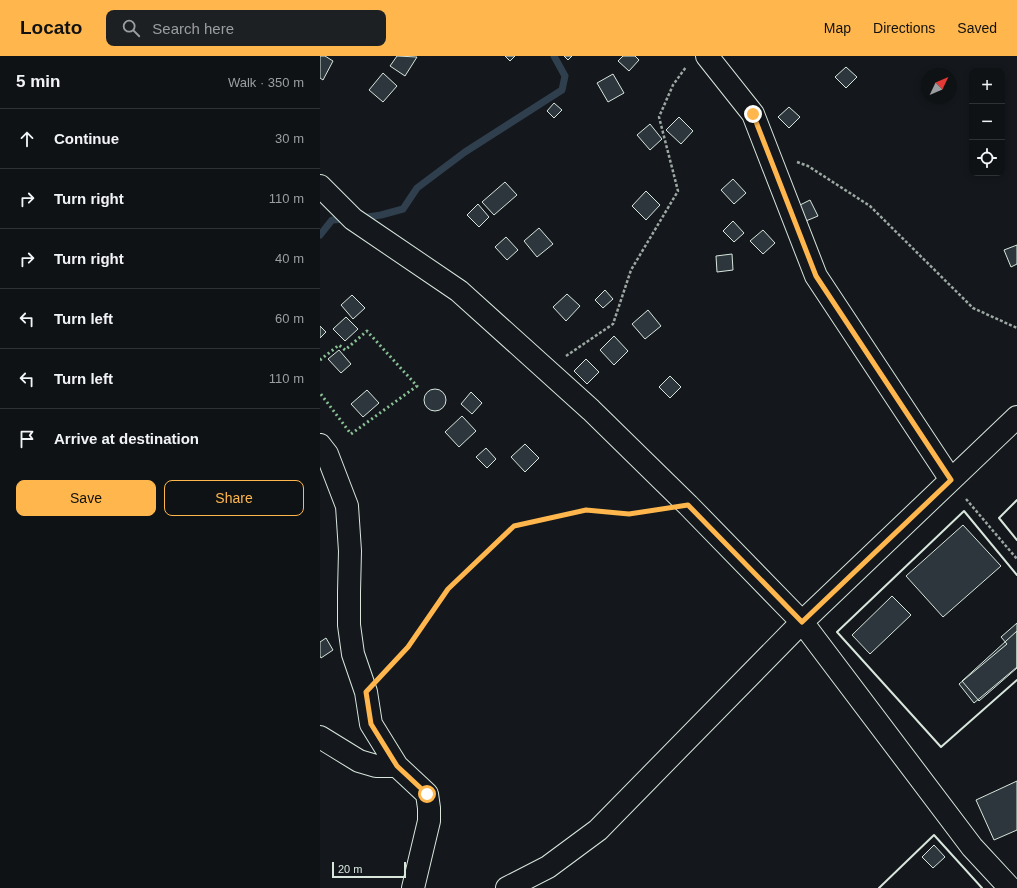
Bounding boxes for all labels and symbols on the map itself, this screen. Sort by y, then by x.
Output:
north arrow [921,68,957,104]
route end [744,105,762,123]
route start [418,785,436,803]
scale bar [332,860,406,879]

